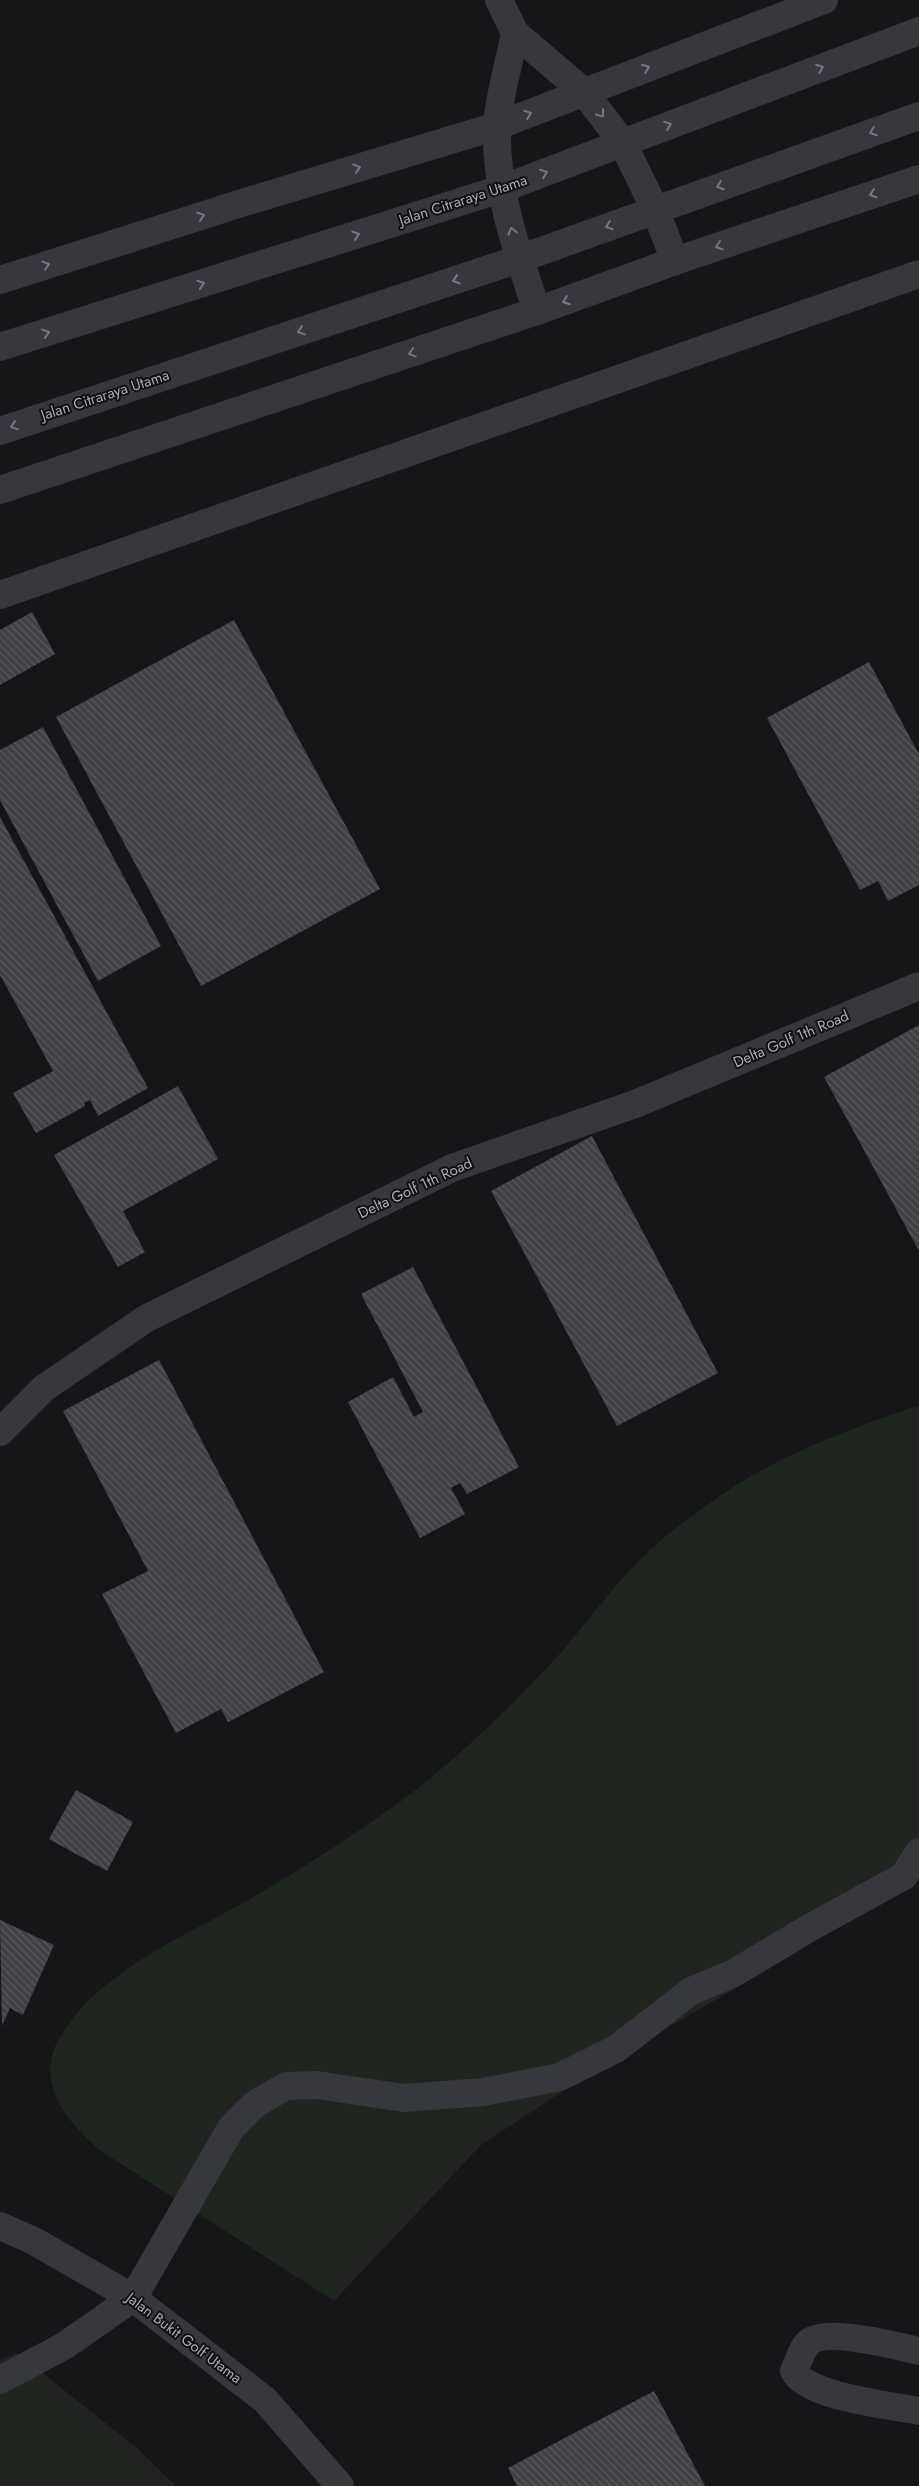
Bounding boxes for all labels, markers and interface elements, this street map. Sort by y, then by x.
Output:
one-way arrow [641,64,650,74]
one-way arrow [815,64,824,74]
one-way arrow [595,108,604,118]
one-way arrow [523,110,532,120]
one-way arrow [663,121,672,131]
one-way arrow [869,126,878,136]
one-way arrow [352,164,360,174]
street label: Jalan Citraraya Utama [394,169,530,232]
one-way arrow [539,169,548,179]
one-way arrow [716,180,725,190]
one-way arrow [869,188,878,198]
one-way arrow [197,212,205,222]
one-way arrow [605,220,614,230]
one-way arrow [507,227,518,236]
one-way arrow [352,231,360,241]
one-way arrow [715,240,724,250]
one-way arrow [42,261,50,271]
one-way arrow [452,274,461,284]
one-way arrow [197,280,205,290]
one-way arrow [562,295,571,305]
one-way arrow [298,325,306,335]
one-way arrow [42,328,50,338]
one-way arrow [408,347,417,357]
street label: Jalan Citraraya Utama [36,364,172,427]
one-way arrow [11,420,19,430]
street label: Delta Golf 1th Road [730,1005,852,1073]
street label: Delta Golf 1th Road [354,1152,476,1224]
street label: Jalan Bukit Golf Utama [120,2286,246,2389]

